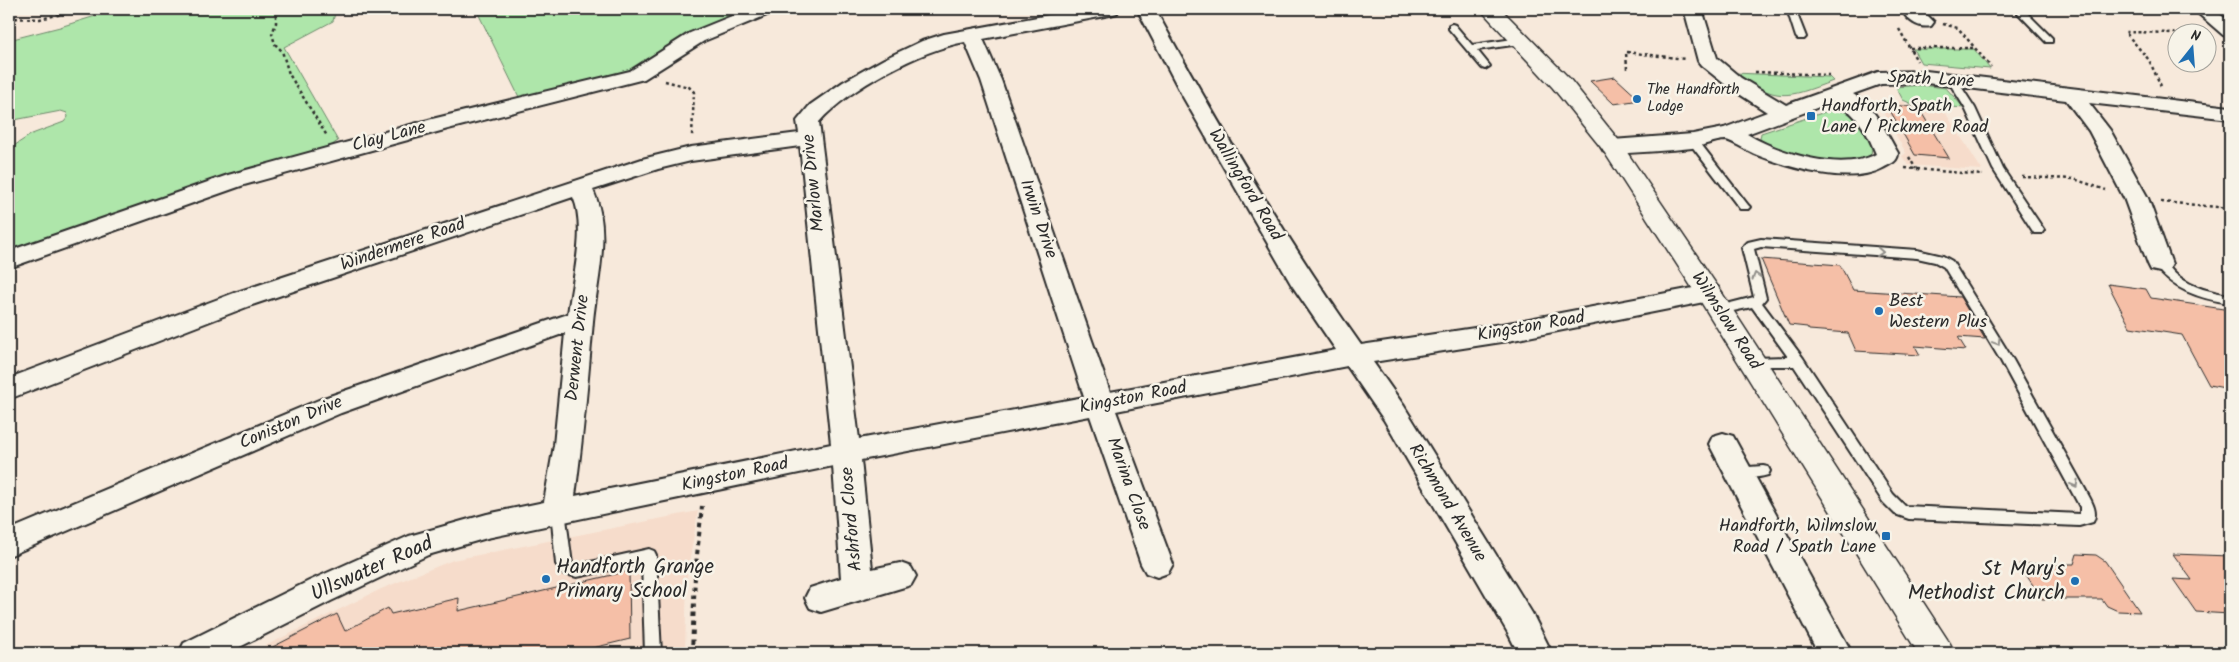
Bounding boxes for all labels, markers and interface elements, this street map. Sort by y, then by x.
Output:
north arrow [2166,22,2216,72]
text: N [2188,25,2203,48]
street label: Spath Lane [1887,63,1975,97]
place label: The Handforth Lodge [1647,78,1740,119]
place label: Handforth, Spath Lane / Pickmere Road [1821,92,1989,142]
marker: The Handforth Lodge [1631,93,1643,105]
marker: Handforth, Spath Lane / Pickmere Road [1805,110,1817,122]
street label: Clay Lane [349,113,429,161]
street label: Wallingford Road [1200,123,1291,248]
street label: Marlow Drive [794,133,834,233]
street label: Irwin Drive [1011,175,1065,263]
street label: Windermere Road [336,210,471,280]
one-way arrow [1876,246,1884,257]
street label: Wilmslow Road [1683,266,1769,377]
one-way arrow [1751,272,1761,280]
place label: Best Western Plus [1889,287,1988,337]
street label: Derwent Drive [558,293,598,403]
street label: Kingston Road [1475,303,1588,351]
marker: Best Western Plus [1873,305,1885,317]
one-way arrow [1990,336,2000,345]
street label: Kingston Road [1077,373,1190,423]
street label: Coniston Drive [235,388,347,458]
street label: Marina Close [1098,433,1158,535]
street label: Richmond Avenue [1400,438,1494,568]
street label: Kingston Road [679,449,792,500]
street label: Ashford Close [833,466,871,572]
one-way arrow [2069,479,2079,488]
place label: Handforth, Wilmslow Road / Spath Lane [1719,512,1877,562]
street label: Ullswater Road [306,527,439,611]
marker: Handforth, Wilmslow Road / Spath Lane [1880,530,1892,542]
place label: Handforth Grange Primary School [556,551,715,608]
place label: St Mary's Methodist Church [1908,553,2065,610]
marker: Handforth Grange Primary School [540,573,552,585]
marker: St Mary's Methodist Church [2069,575,2081,587]

